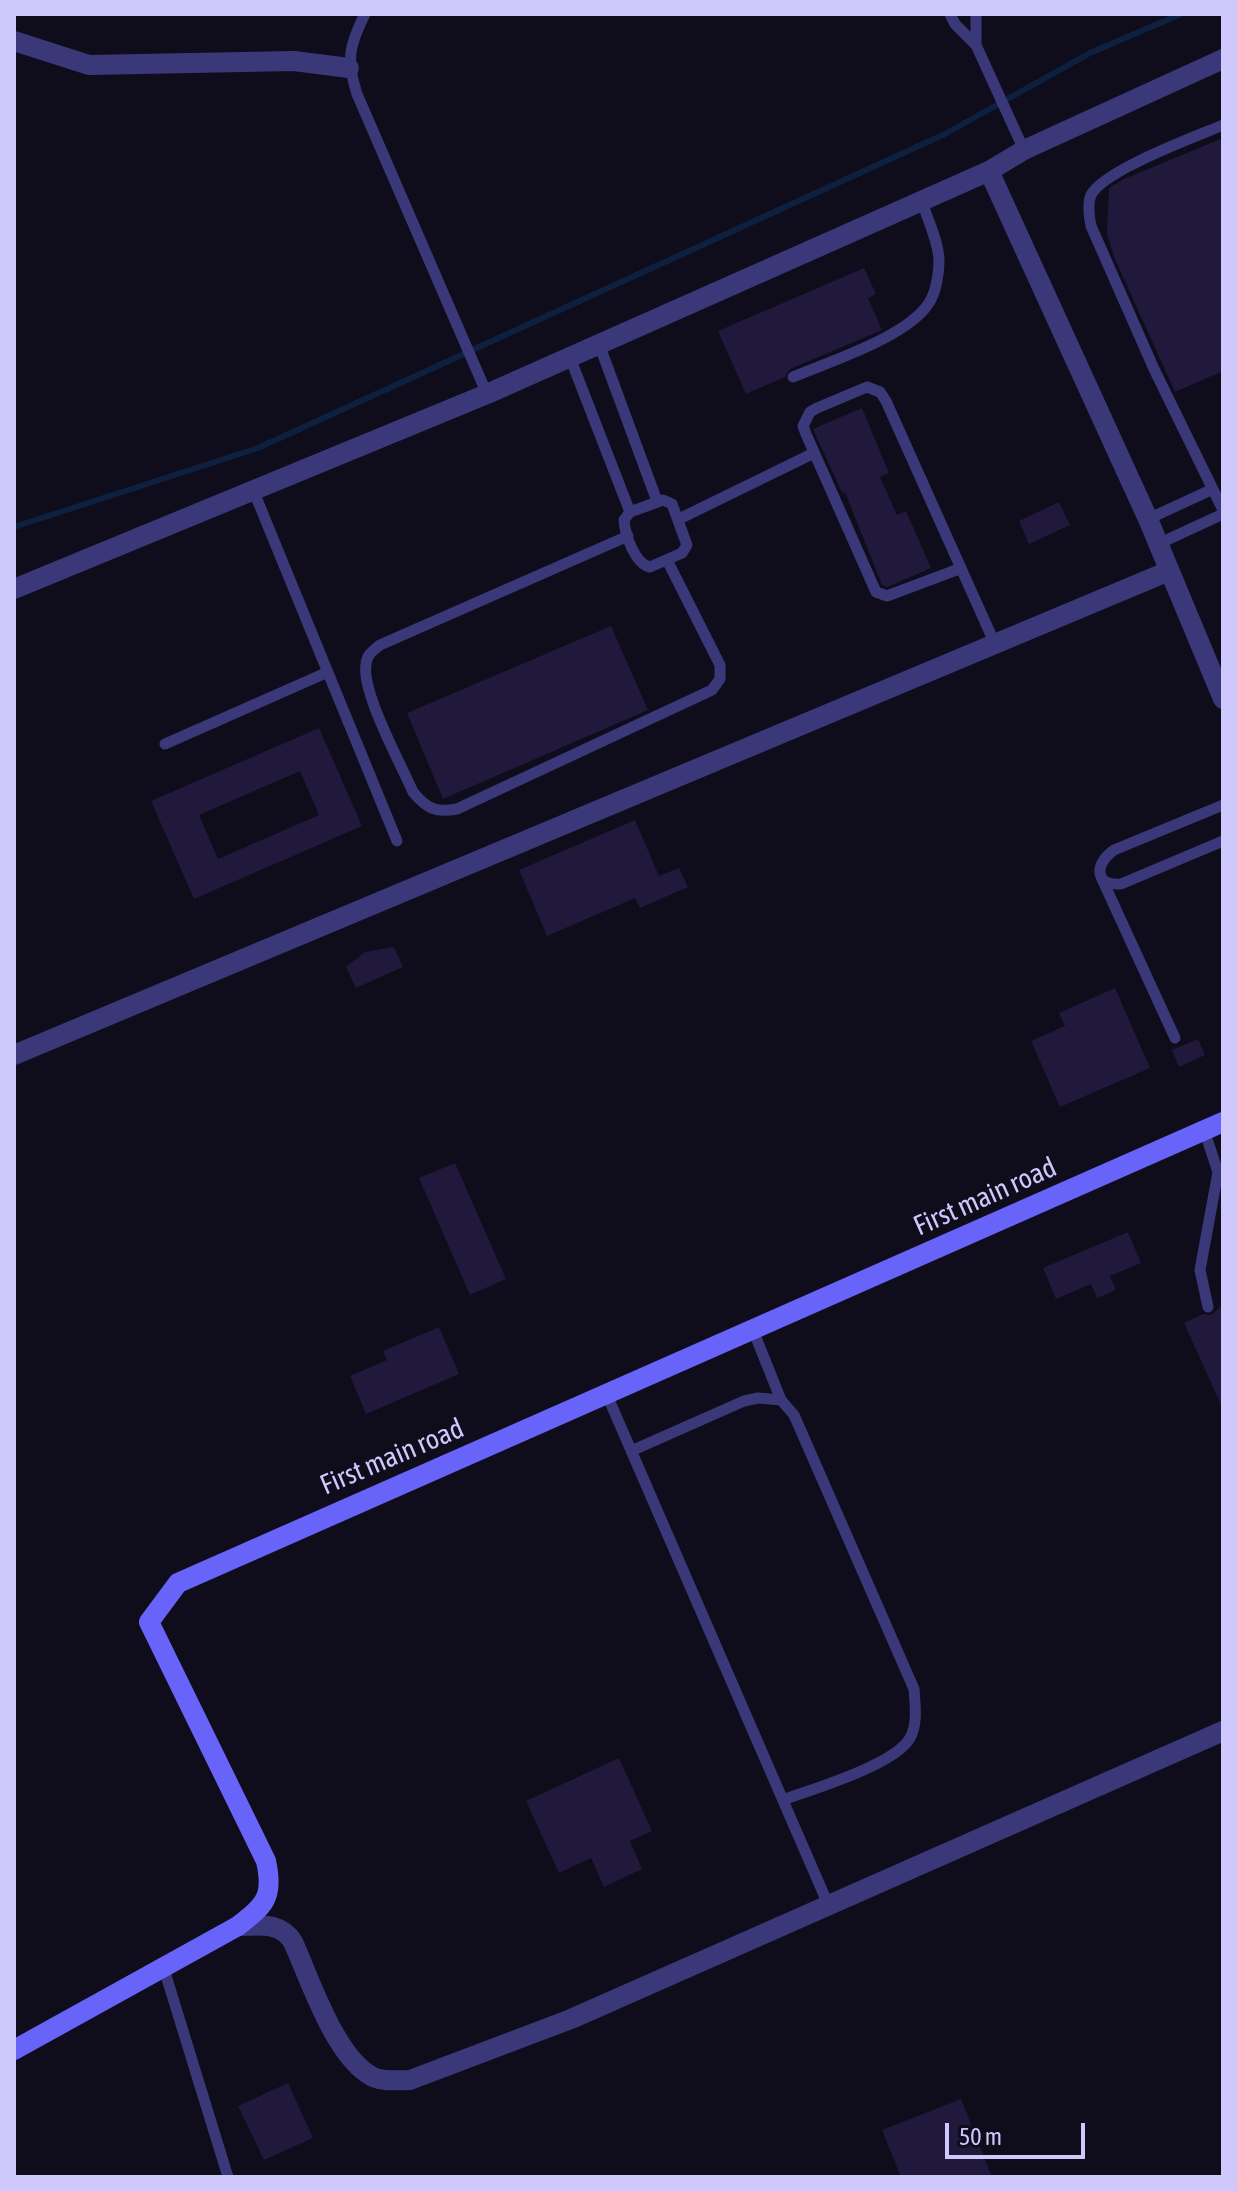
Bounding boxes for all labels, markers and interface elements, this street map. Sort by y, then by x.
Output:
street label: First main road [909,1151,1061,1243]
street label: First main road [315,1412,469,1502]
scale bar [949,2107,1089,2157]
text: 50 m [959,2123,1002,2150]

